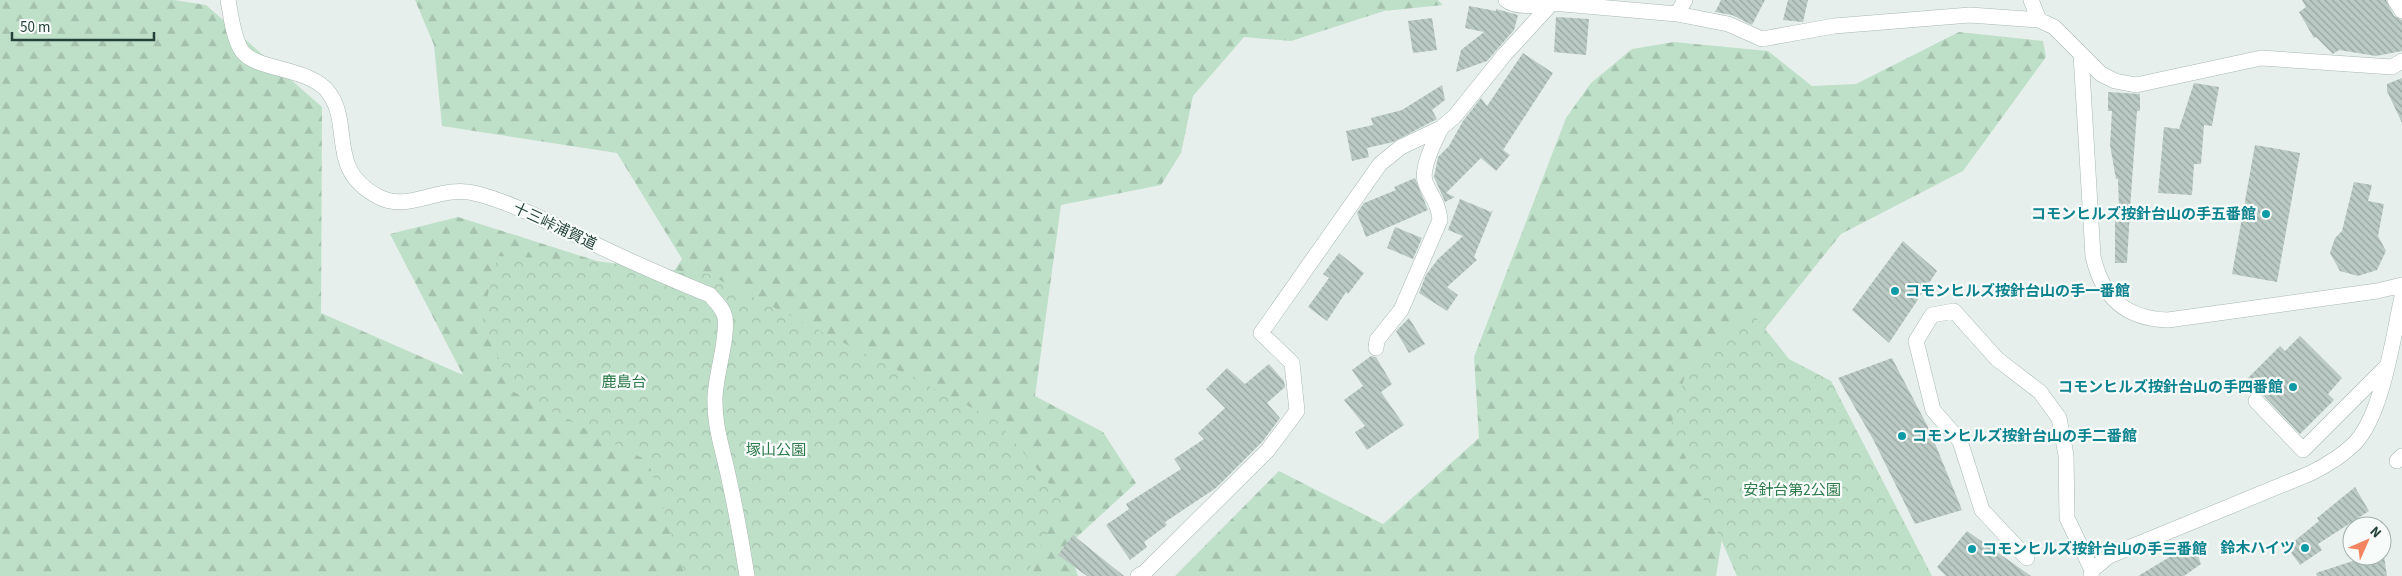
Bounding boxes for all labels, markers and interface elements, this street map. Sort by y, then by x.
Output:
scale bar [12,10,155,42]
text: 50 m [20,17,50,38]
street label: 十三峠浦賀道 [510,198,600,255]
place label: コモンヒルズ按針台山の手五番館 [2031,204,2256,225]
marker: コモンヒルズ按針台山の手五番館 [2260,208,2272,220]
place label: コモンヒルズ按針台山の手一番館 [1905,281,2130,302]
marker: コモンヒルズ按針台山の手一番館 [1889,285,1901,297]
park label: 鹿島台 [601,372,647,393]
place label: コモンヒルズ按針台山の手四番館 [2058,377,2283,398]
marker: コモンヒルズ按針台山の手四番館 [2287,381,2299,393]
place label: コモンヒルズ按針台山の手二番館 [1912,426,2137,447]
marker: コモンヒルズ按針台山の手二番館 [1896,430,1908,442]
park label: 塚山公園 [746,440,806,461]
park label: 安針台第2公園 [1743,480,1841,501]
north arrow [2342,516,2392,566]
text: N [2365,522,2386,543]
place label: 鈴木ハイツ [2220,538,2295,559]
place label: コモンヒルズ按針台山の手三番館 [1982,539,2207,560]
marker: 鈴木ハイツ [2299,542,2311,554]
marker: コモンヒルズ按針台山の手三番館 [1966,543,1978,555]

